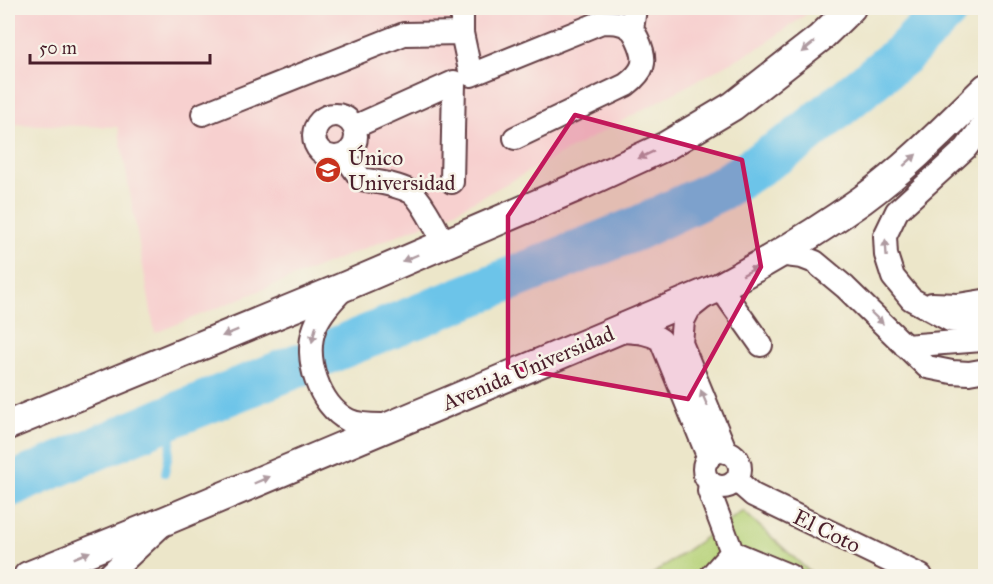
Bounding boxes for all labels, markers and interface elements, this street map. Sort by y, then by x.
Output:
scale bar [30,27,210,65]
text: 50 m [39,37,77,59]
one-way arrow [800,41,816,54]
place label: Único Universidad [348,144,456,196]
one-way arrow [638,151,655,160]
one-way arrow [902,154,917,167]
school or university icon: Único Universidad [313,155,343,185]
one-way arrow [881,238,891,257]
one-way arrow [400,253,418,263]
one-way arrow [742,266,759,276]
one-way arrow [869,311,884,325]
street label: Avenida Universidad [437,320,618,417]
one-way arrow [309,325,319,343]
one-way arrow [221,329,239,338]
one-way arrow [699,388,709,406]
one-way arrow [254,475,272,485]
street label: El Coto [789,503,865,559]
one-way arrow [73,550,91,559]

